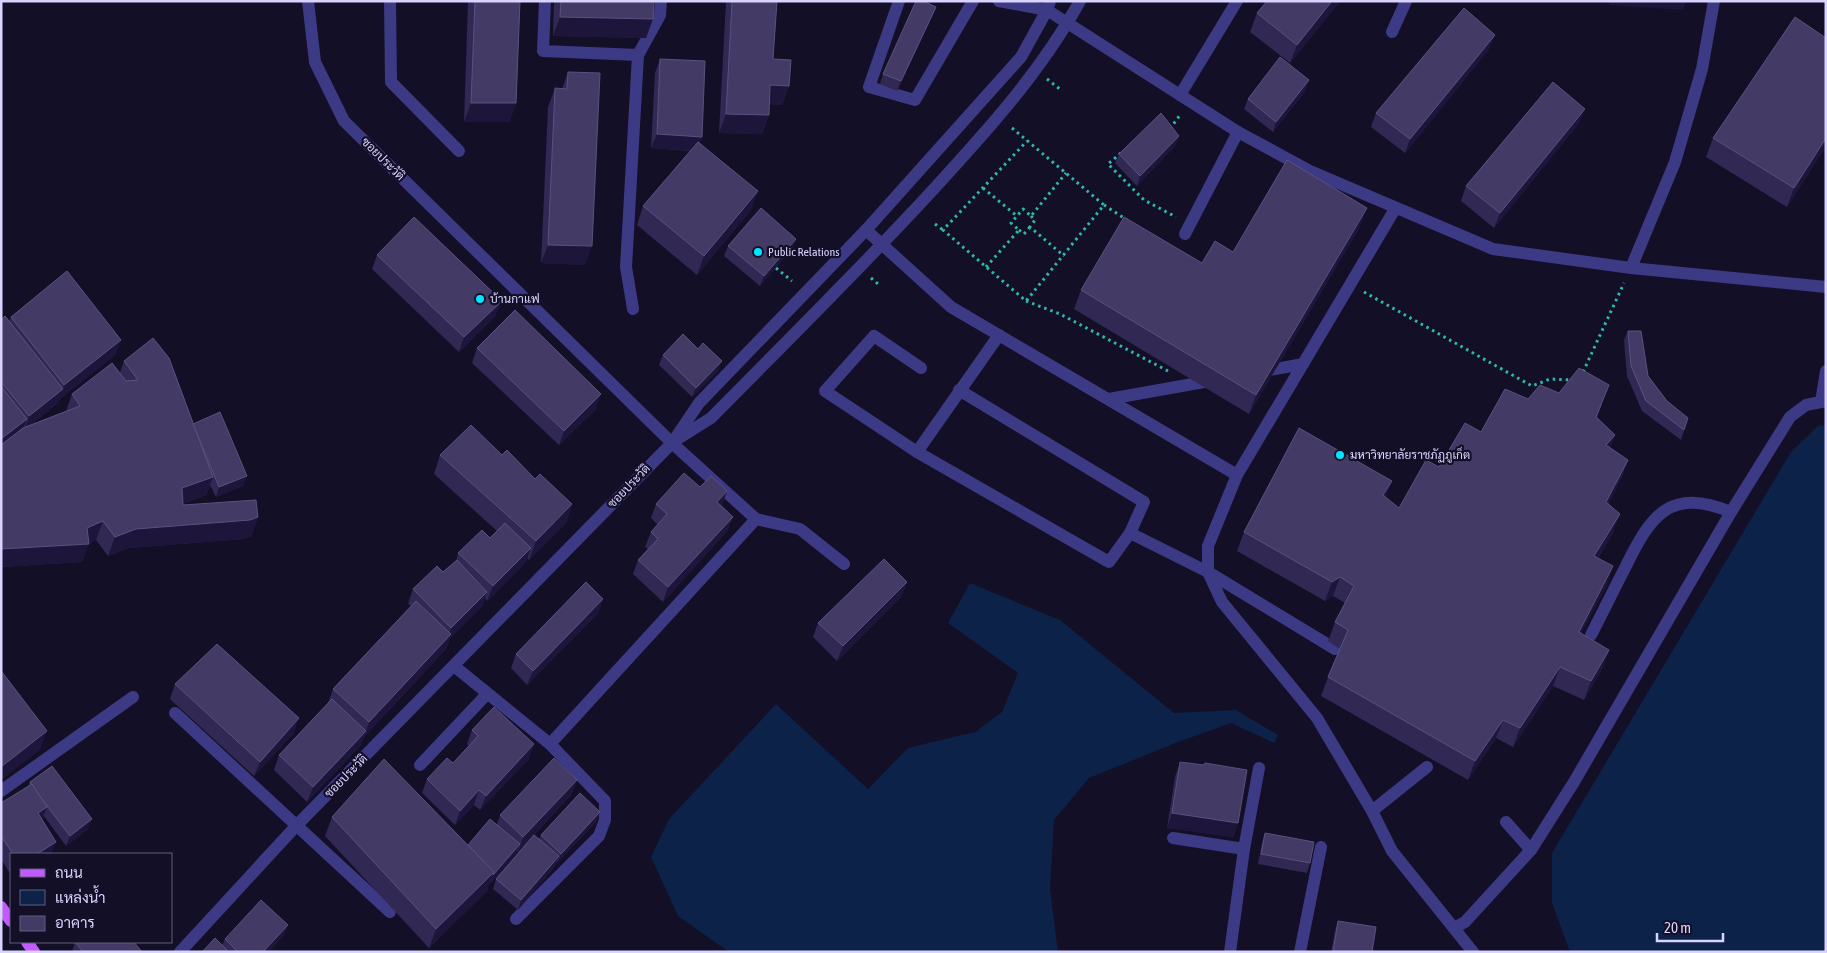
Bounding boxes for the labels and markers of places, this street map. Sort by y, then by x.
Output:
place label: Public Relations [768,245,840,259]
marker: Public Relations [752,246,764,258]
place label: บ้านกาแฟ [490,292,540,306]
marker: บ้านกาแฟ [474,293,486,305]
place label: มหาวิทยาลัยราชภัฏภูเก็ต [1350,446,1470,463]
marker: มหาวิทยาลัยราชภัฏภูเก็ต [1334,449,1346,461]

